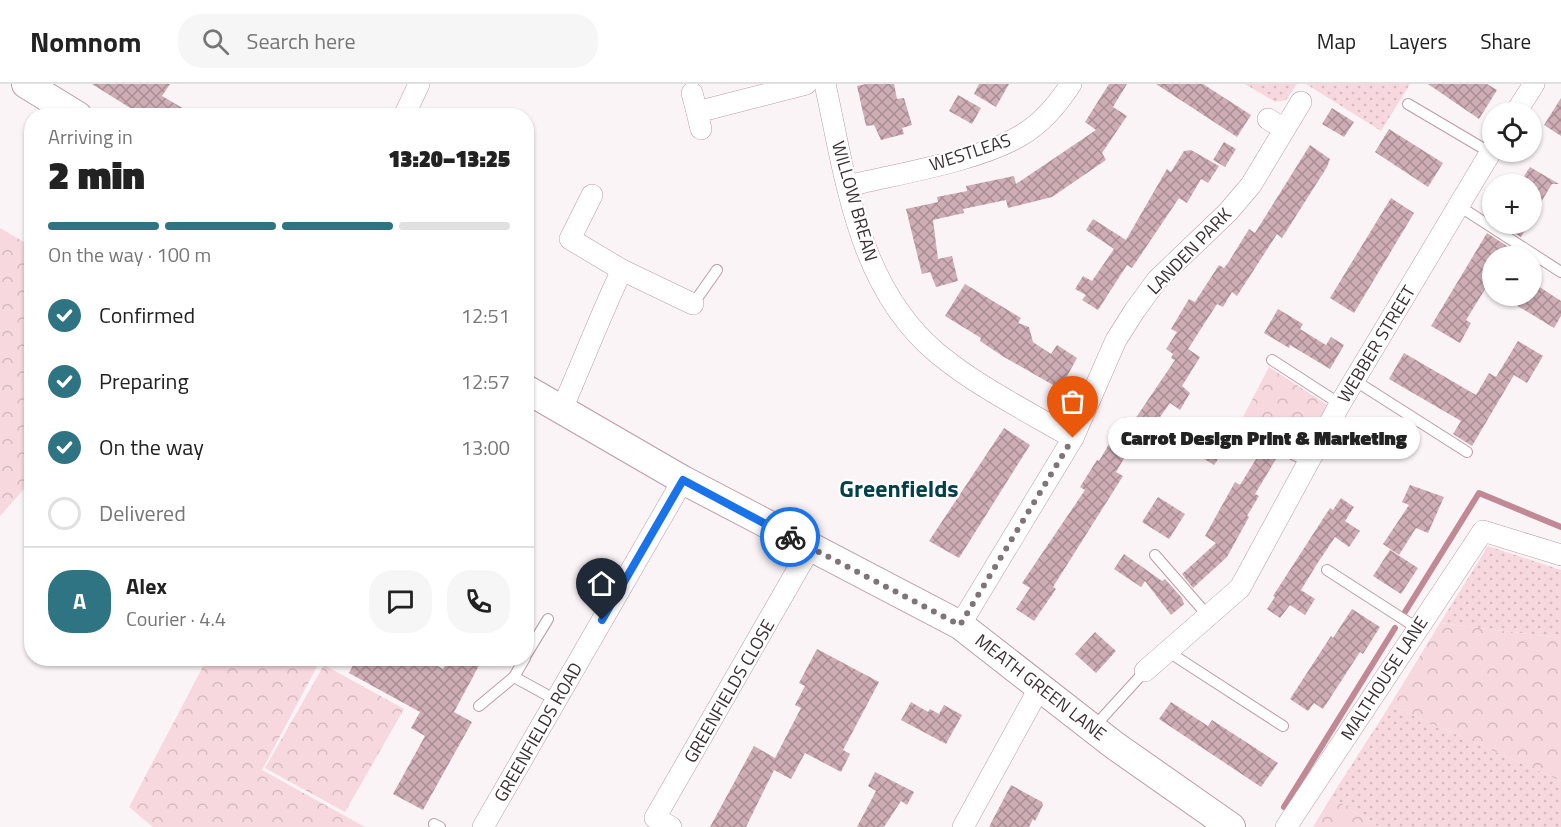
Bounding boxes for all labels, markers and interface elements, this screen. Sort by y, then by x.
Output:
search box [178,14,598,68]
text: Nomnom [30,20,142,63]
text: Search here [247,24,356,58]
icon: search [199,25,232,58]
text: Map [1317,25,1356,57]
text: Layers [1389,25,1447,57]
text: Share [1480,25,1531,57]
map controls [1482,102,1542,306]
button: locate [1482,102,1542,162]
text: Arriving in [48,121,133,152]
street label: WESTLEAS [926,126,1014,178]
street label: WILLOW BREAN [825,138,885,264]
text: 13:20–13:25 [388,142,510,176]
text: 2 min [48,145,145,204]
button: + [1482,174,1542,234]
street label: LANDEN PARK [1141,202,1237,300]
text: On the way · 100 m [48,239,211,270]
button: − [1482,246,1542,306]
street label: WEBBER STREET [1330,280,1422,408]
text: Confirmed [99,298,195,332]
icon: check [48,299,81,332]
text: 12:51 [461,300,510,331]
text: Preparing [99,364,189,398]
icon: check [48,365,81,398]
text: 12:57 [461,366,510,397]
pin [1047,376,1098,438]
icon: bag [1056,385,1089,418]
callout: Carrot Design Print & Marketing [1109,417,1421,459]
text: Carrot Design Print & Marketing [1121,422,1407,453]
text: On the way [99,430,204,464]
icon: check [48,431,81,464]
text: 13:00 [461,432,510,463]
district label: Greenfields [839,470,959,506]
text: Delivered [99,496,186,530]
courier [760,507,820,567]
icon: bike [774,521,807,554]
pin [576,558,627,620]
icon: home [585,567,618,600]
text: Alex [126,569,167,603]
button: chat [369,570,432,633]
button: phone [447,570,510,633]
text: A [73,584,86,618]
text: Courier · 4.4 [126,603,226,634]
street label: MALTHOUSE LANE [1334,611,1434,745]
street label: GREENFIELDS CLOSE [677,614,781,768]
street label: MEATH GREEN LANE [970,627,1112,747]
street label: GREENFIELDS ROAD [487,657,589,807]

